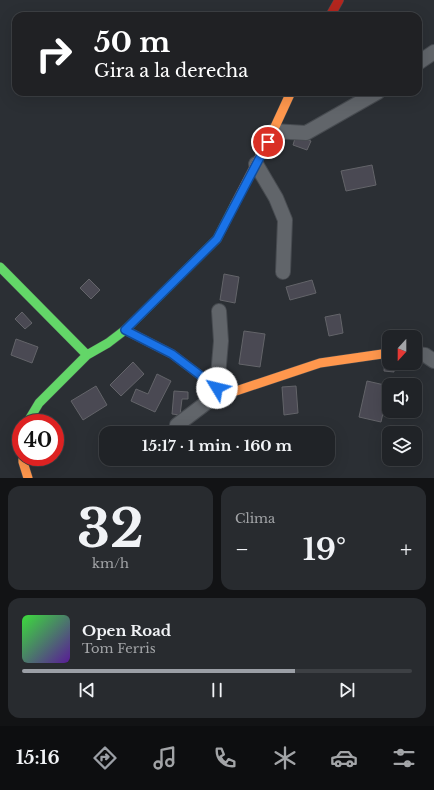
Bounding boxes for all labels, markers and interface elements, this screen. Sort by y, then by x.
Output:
text: 50 m [94,25,170,60]
icon: right [28,28,80,80]
text: Gira a la derecha [94,60,248,82]
pin [251,125,285,159]
icon: arrive [257,131,279,153]
north arrow [382,330,422,370]
map controls [382,330,422,466]
position arrow [196,367,238,409]
button: sound [382,378,422,418]
speed limit sign: 40 [12,414,64,466]
button: layers [382,426,422,466]
text: 15:17 · 1 min · 160 m [142,436,292,455]
text: 32 [77,497,144,561]
text: Clima [235,510,275,527]
text: 19° [303,531,346,568]
text: − [235,536,249,563]
text: + [400,536,412,563]
text: km/h [92,555,129,572]
text: Open Road [82,621,171,640]
text: Tom Ferris [82,640,156,657]
icon: previous [76,679,98,701]
icon: pause [206,679,228,701]
icon: next [336,679,358,701]
icon: directions [91,744,119,772]
icon: music [151,744,179,772]
icon: phone [211,744,239,772]
icon: climate [271,744,299,772]
icon: car [330,744,358,772]
icon: filters [390,744,418,772]
text: 15:16 [16,747,60,769]

